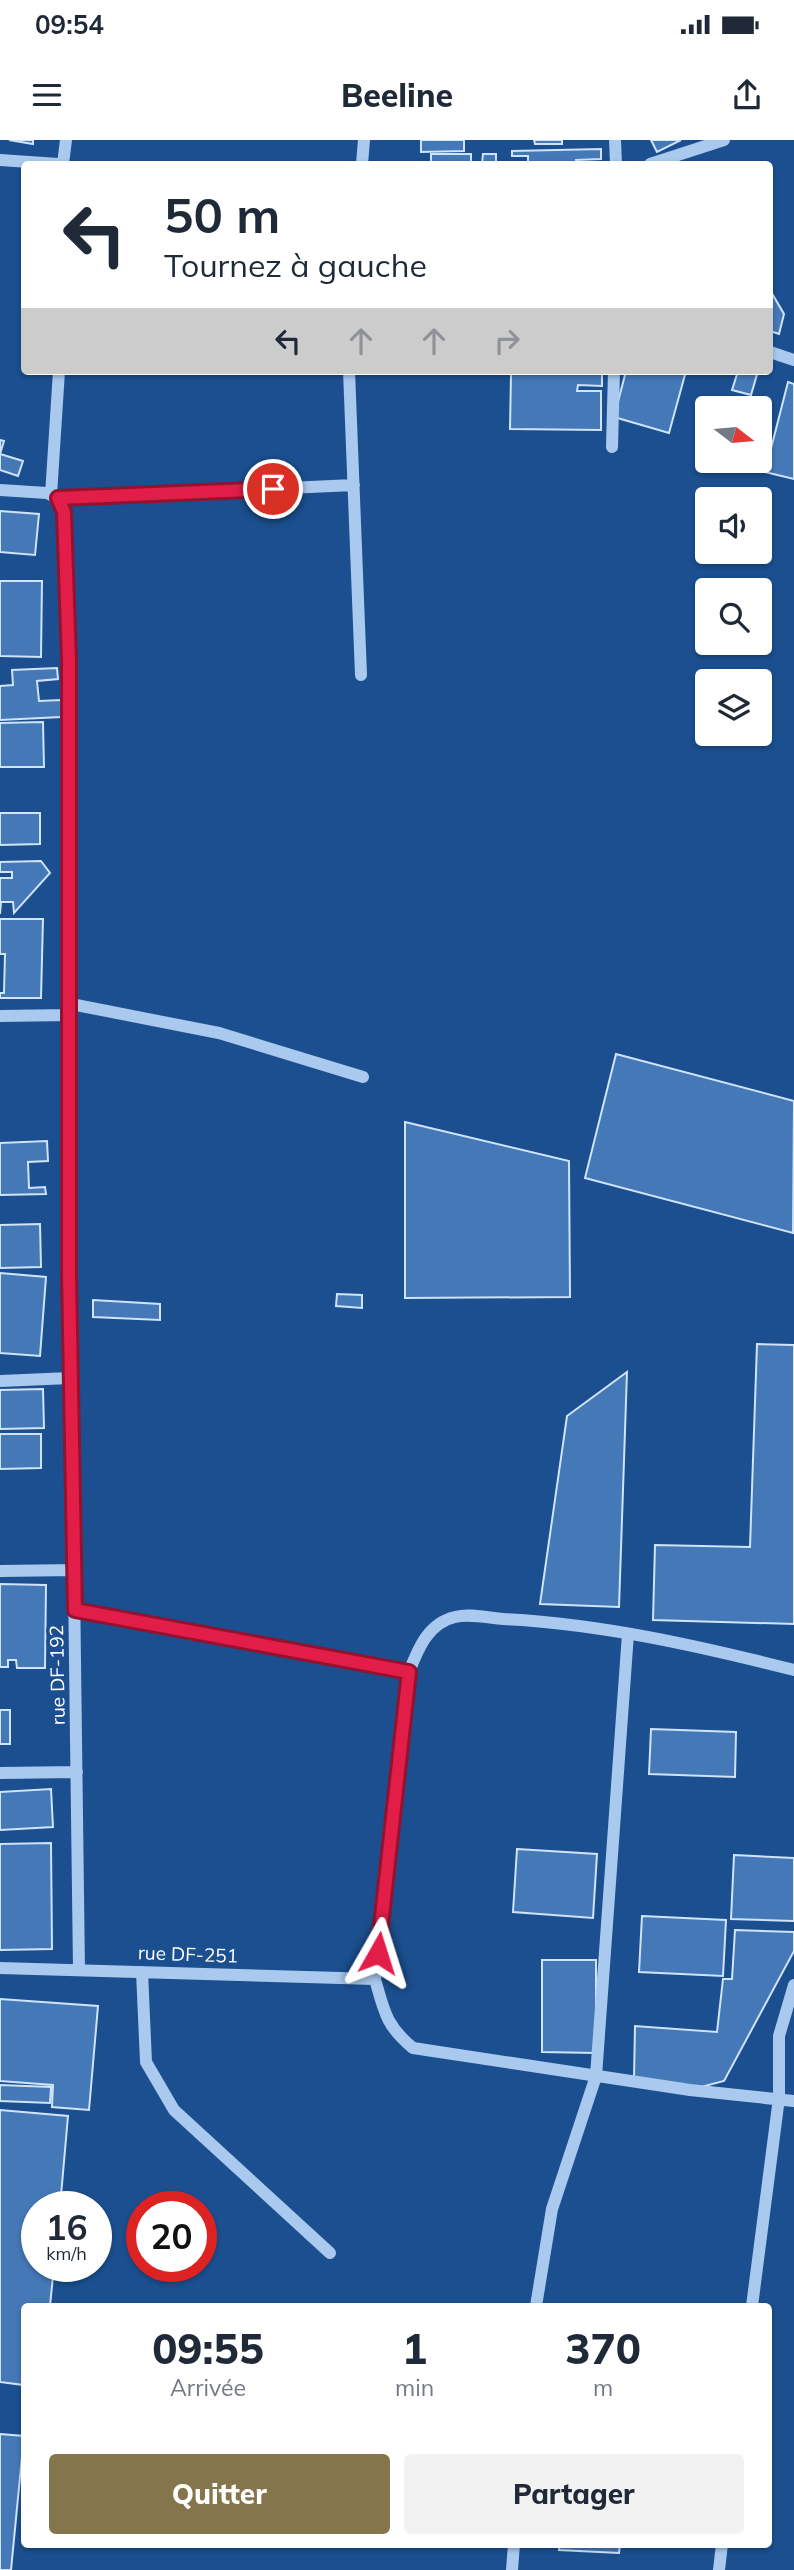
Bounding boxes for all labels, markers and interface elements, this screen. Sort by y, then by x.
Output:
text: 09:54 [35,8,104,41]
text: Beeline [341,75,453,115]
icon: menu [28,76,66,114]
icon: share [728,76,766,114]
text: 50 m [164,184,280,245]
icon: left [49,189,140,280]
text: Tournez à gauche [164,245,427,285]
icon: left [269,322,307,360]
icon: ahead [342,322,380,360]
icon: ahead [415,322,453,360]
icon: right [488,322,526,360]
north arrow [695,396,772,472]
map controls [695,396,772,746]
pin [243,459,303,519]
icon: arrive [254,470,292,508]
button: sound [695,487,772,564]
button: search [695,578,772,655]
button: layers [695,669,772,746]
street label: rue DF-192 [44,1625,70,1725]
position arrow [341,1916,415,1990]
street label: rue DF-251 [137,1940,239,1968]
speed limit sign: 20 [126,2191,217,2282]
text: 16 [45,2205,88,2249]
text: km/h [46,2242,87,2265]
text: 09:55 [152,2322,264,2375]
text: 1 [402,2322,427,2375]
text: 370 [565,2322,641,2375]
text: Arrivée [170,2373,246,2402]
text: min [395,2373,434,2402]
text: m [593,2373,613,2402]
button: Quitter [49,2454,390,2534]
button: Partager [404,2454,744,2534]

